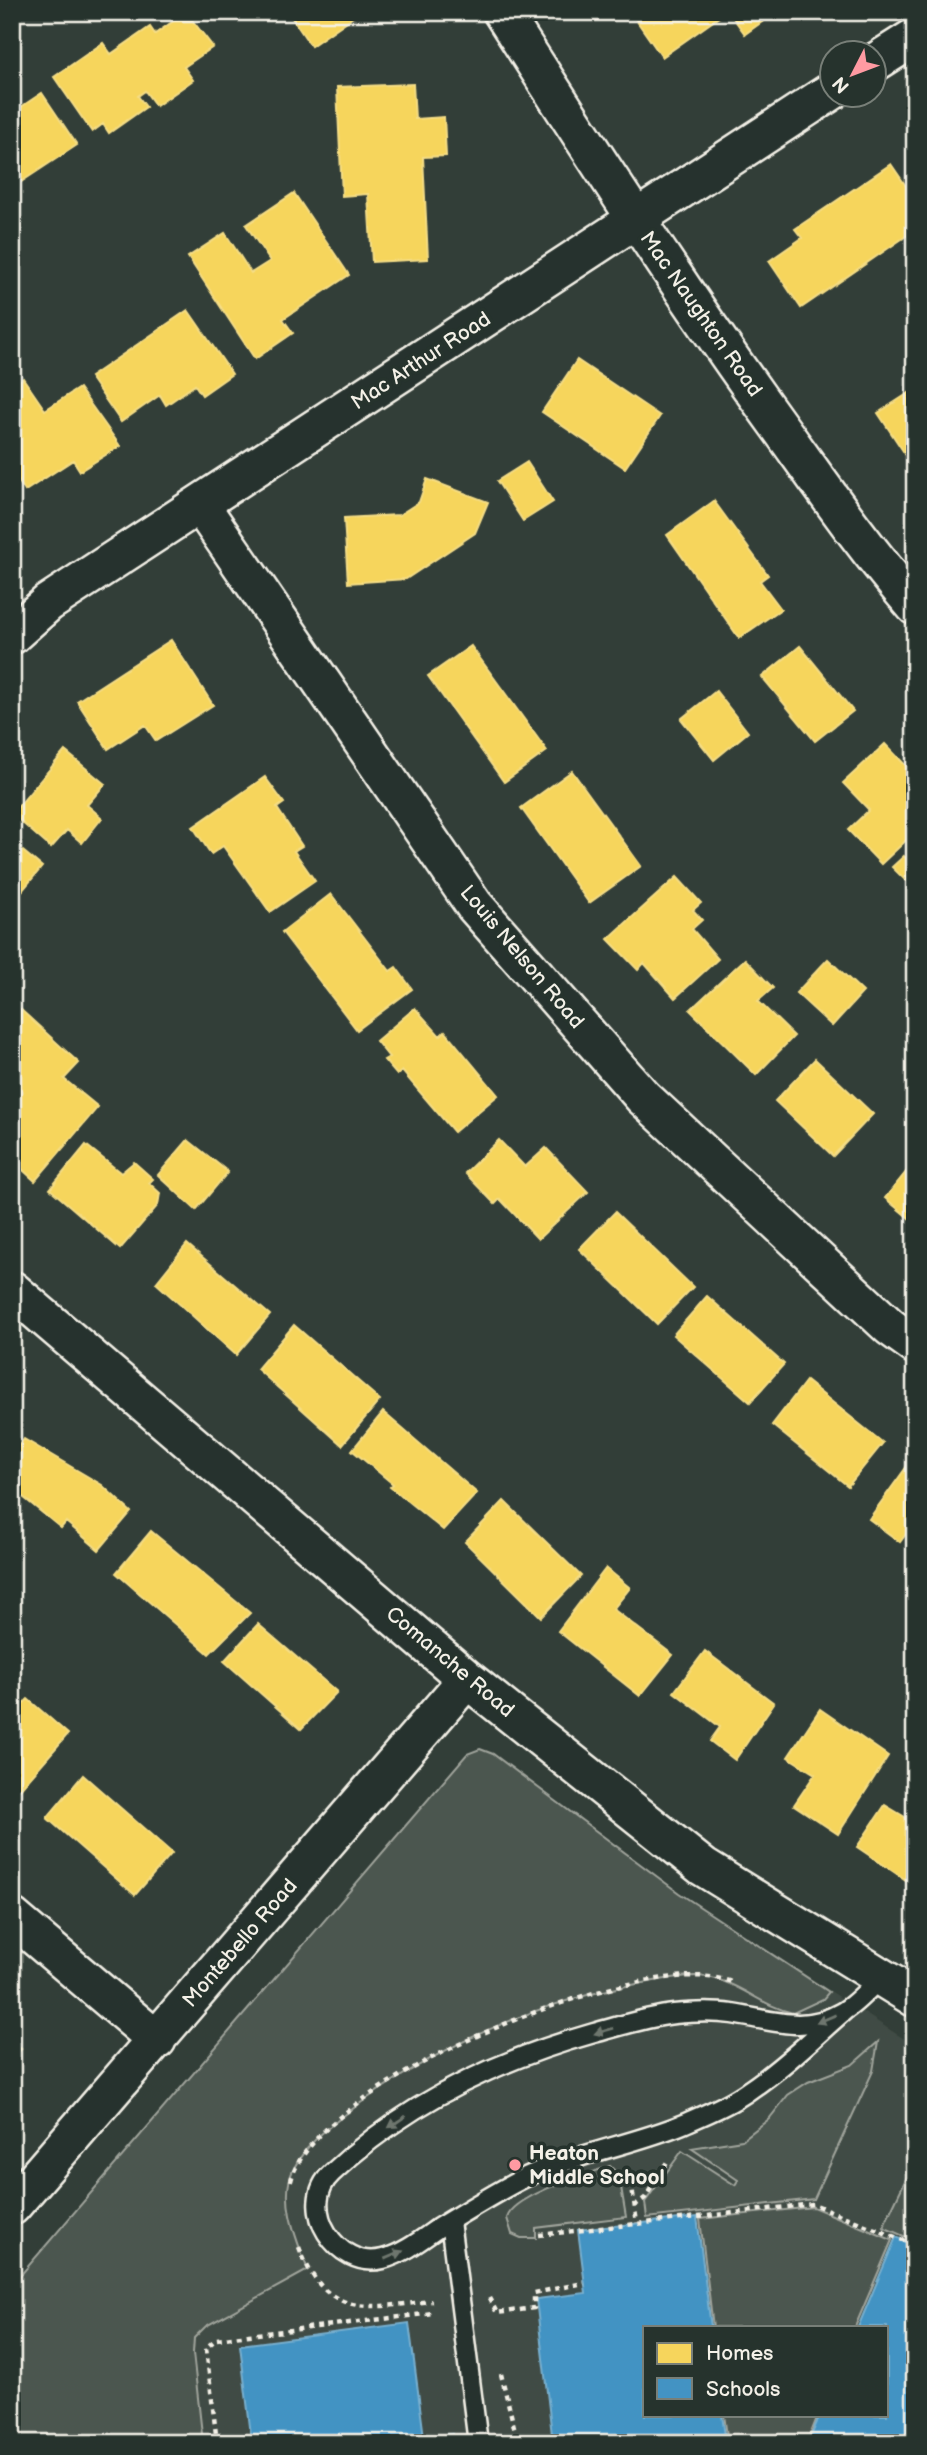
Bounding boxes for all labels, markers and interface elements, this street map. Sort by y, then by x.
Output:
north arrow [818,38,888,108]
text: N [828,71,855,97]
street label: Mac Naughton Road [635,227,767,401]
street label: Mac Arthur Road [347,307,495,415]
street label: Louis Nelson Road [455,880,589,1034]
street label: Comanche Road [381,1601,519,1723]
street label: Montebello Road [177,1874,303,2012]
one-way arrow [816,2013,837,2024]
one-way arrow [593,2026,614,2036]
one-way arrow [388,2115,406,2129]
place label: Heaton Middle School [529,2141,665,2190]
marker: Heaton Middle School [507,2157,523,2173]
one-way arrow [383,2249,404,2260]
legend [643,2326,888,2416]
text: Homes [706,2341,774,2366]
text: Schools [706,2377,780,2402]

